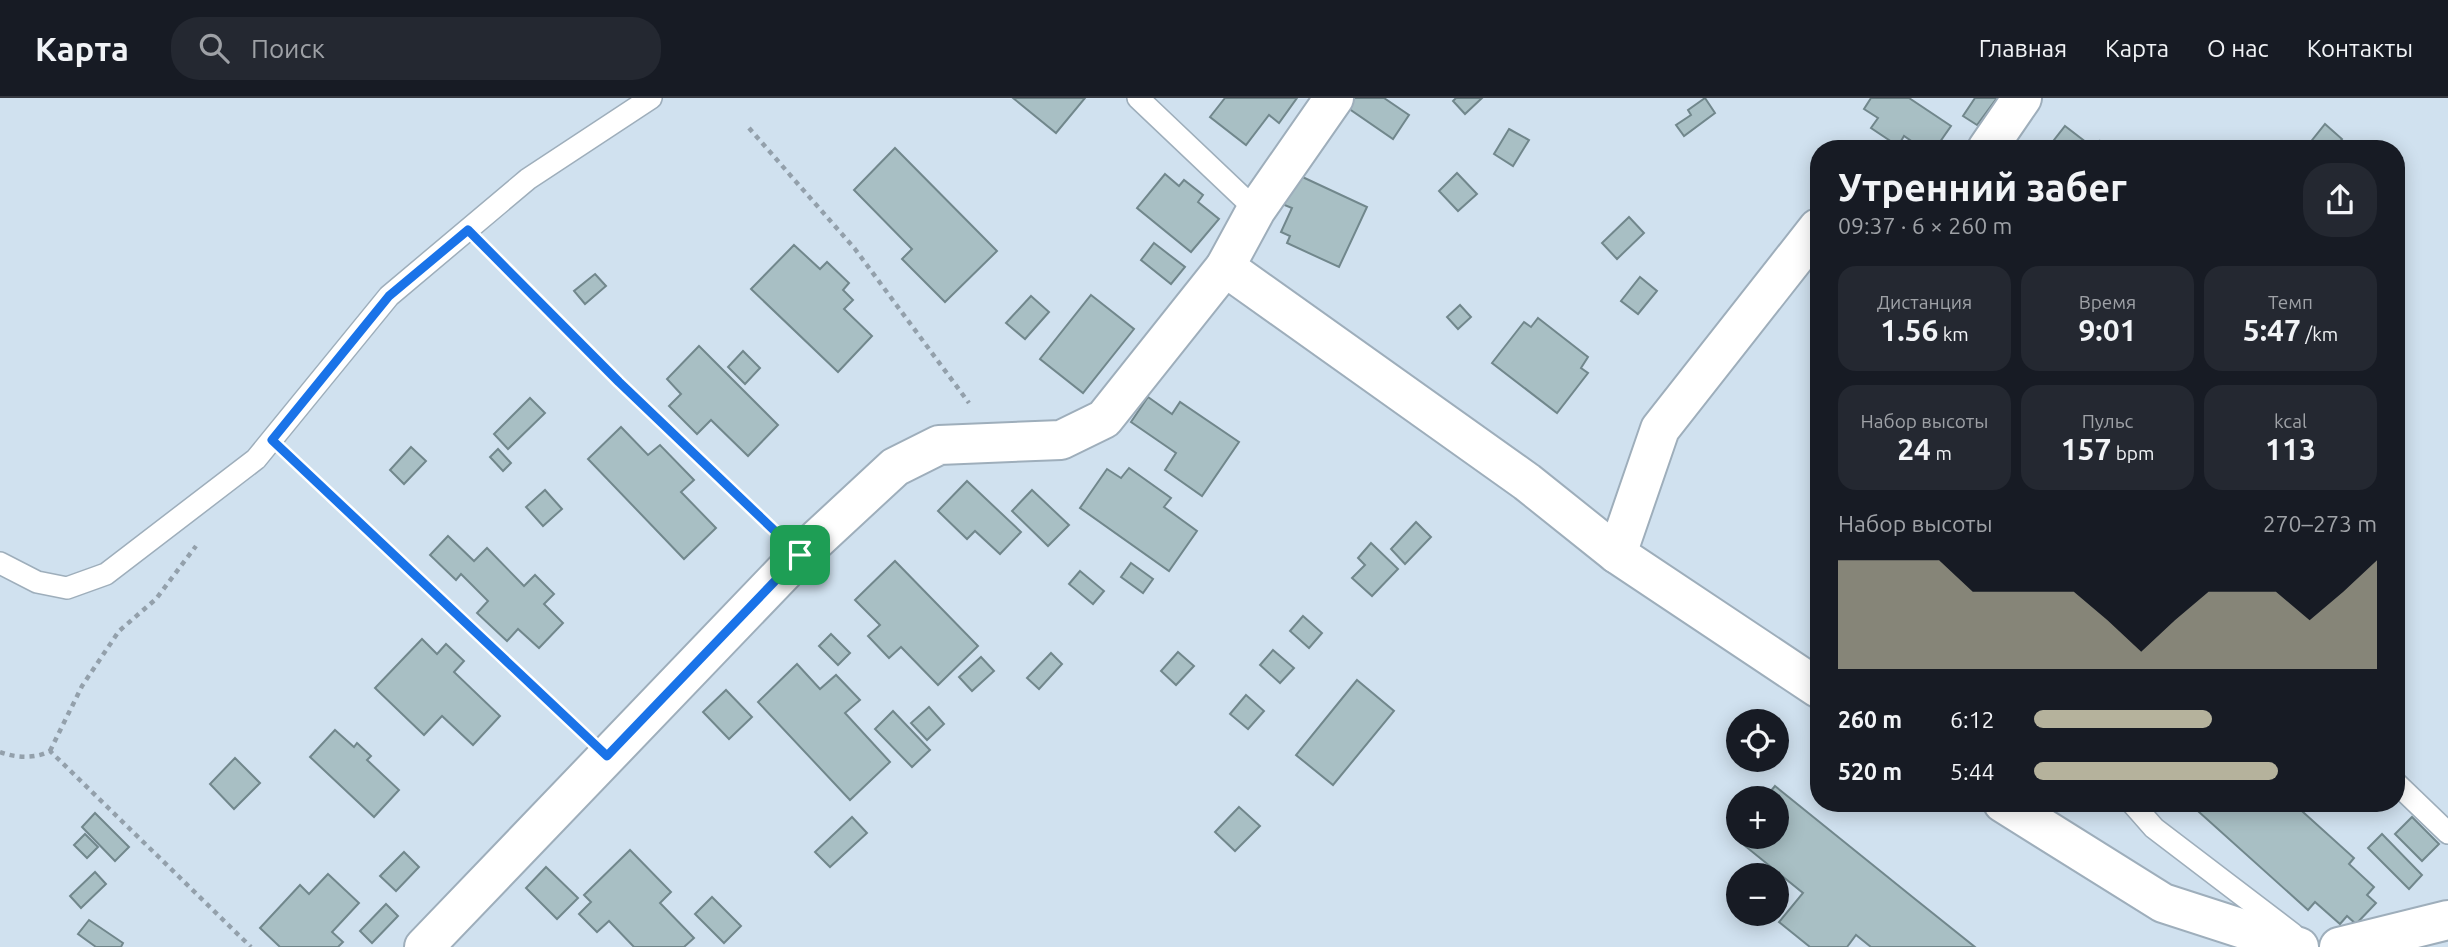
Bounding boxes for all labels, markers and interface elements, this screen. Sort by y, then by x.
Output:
search box [171,17,661,80]
icon: search [195,29,233,67]
text: Карта [35,30,129,67]
text: Поиск [251,34,325,63]
text: Главная [1979,35,2067,62]
text: Карта [2105,35,2169,62]
text: О нас [2207,35,2269,62]
text: Контакты [2307,35,2413,62]
button: share [2303,163,2377,237]
text: Утренний забег [1838,166,2127,208]
text: 09:37 · 6 × 260 m [1838,213,2012,238]
text: Дистанция [1877,291,1972,313]
text: Время [2079,291,2136,313]
text: Темп [2268,291,2313,313]
text: 1.56 [1880,313,1938,347]
text: 9:01 [2078,313,2137,347]
text: 5:47 [2243,313,2301,347]
text: km [1938,323,1969,345]
text: /km [2301,323,2338,345]
text: Набор высоты [1861,410,1988,432]
text: Пульс [2082,410,2133,432]
text: kcal [2274,410,2307,432]
text: 24 [1897,432,1931,466]
text: 157 [2061,432,2111,466]
text: 113 [2265,432,2316,466]
text: m [1931,442,1952,464]
text: bpm [2111,442,2154,464]
text: Набор высоты [1838,511,1993,536]
text: 270–273 m [2263,511,2377,536]
pin [770,525,830,585]
icon: arrive [781,536,819,574]
text: 260 m [1838,707,1902,732]
text: 6:12 [1950,707,1995,732]
map controls [1726,709,1789,926]
button: locate [1726,709,1789,772]
text: 520 m [1838,759,1902,784]
text: 5:44 [1950,759,1995,784]
button: + [1726,786,1789,849]
button: − [1726,863,1789,926]

